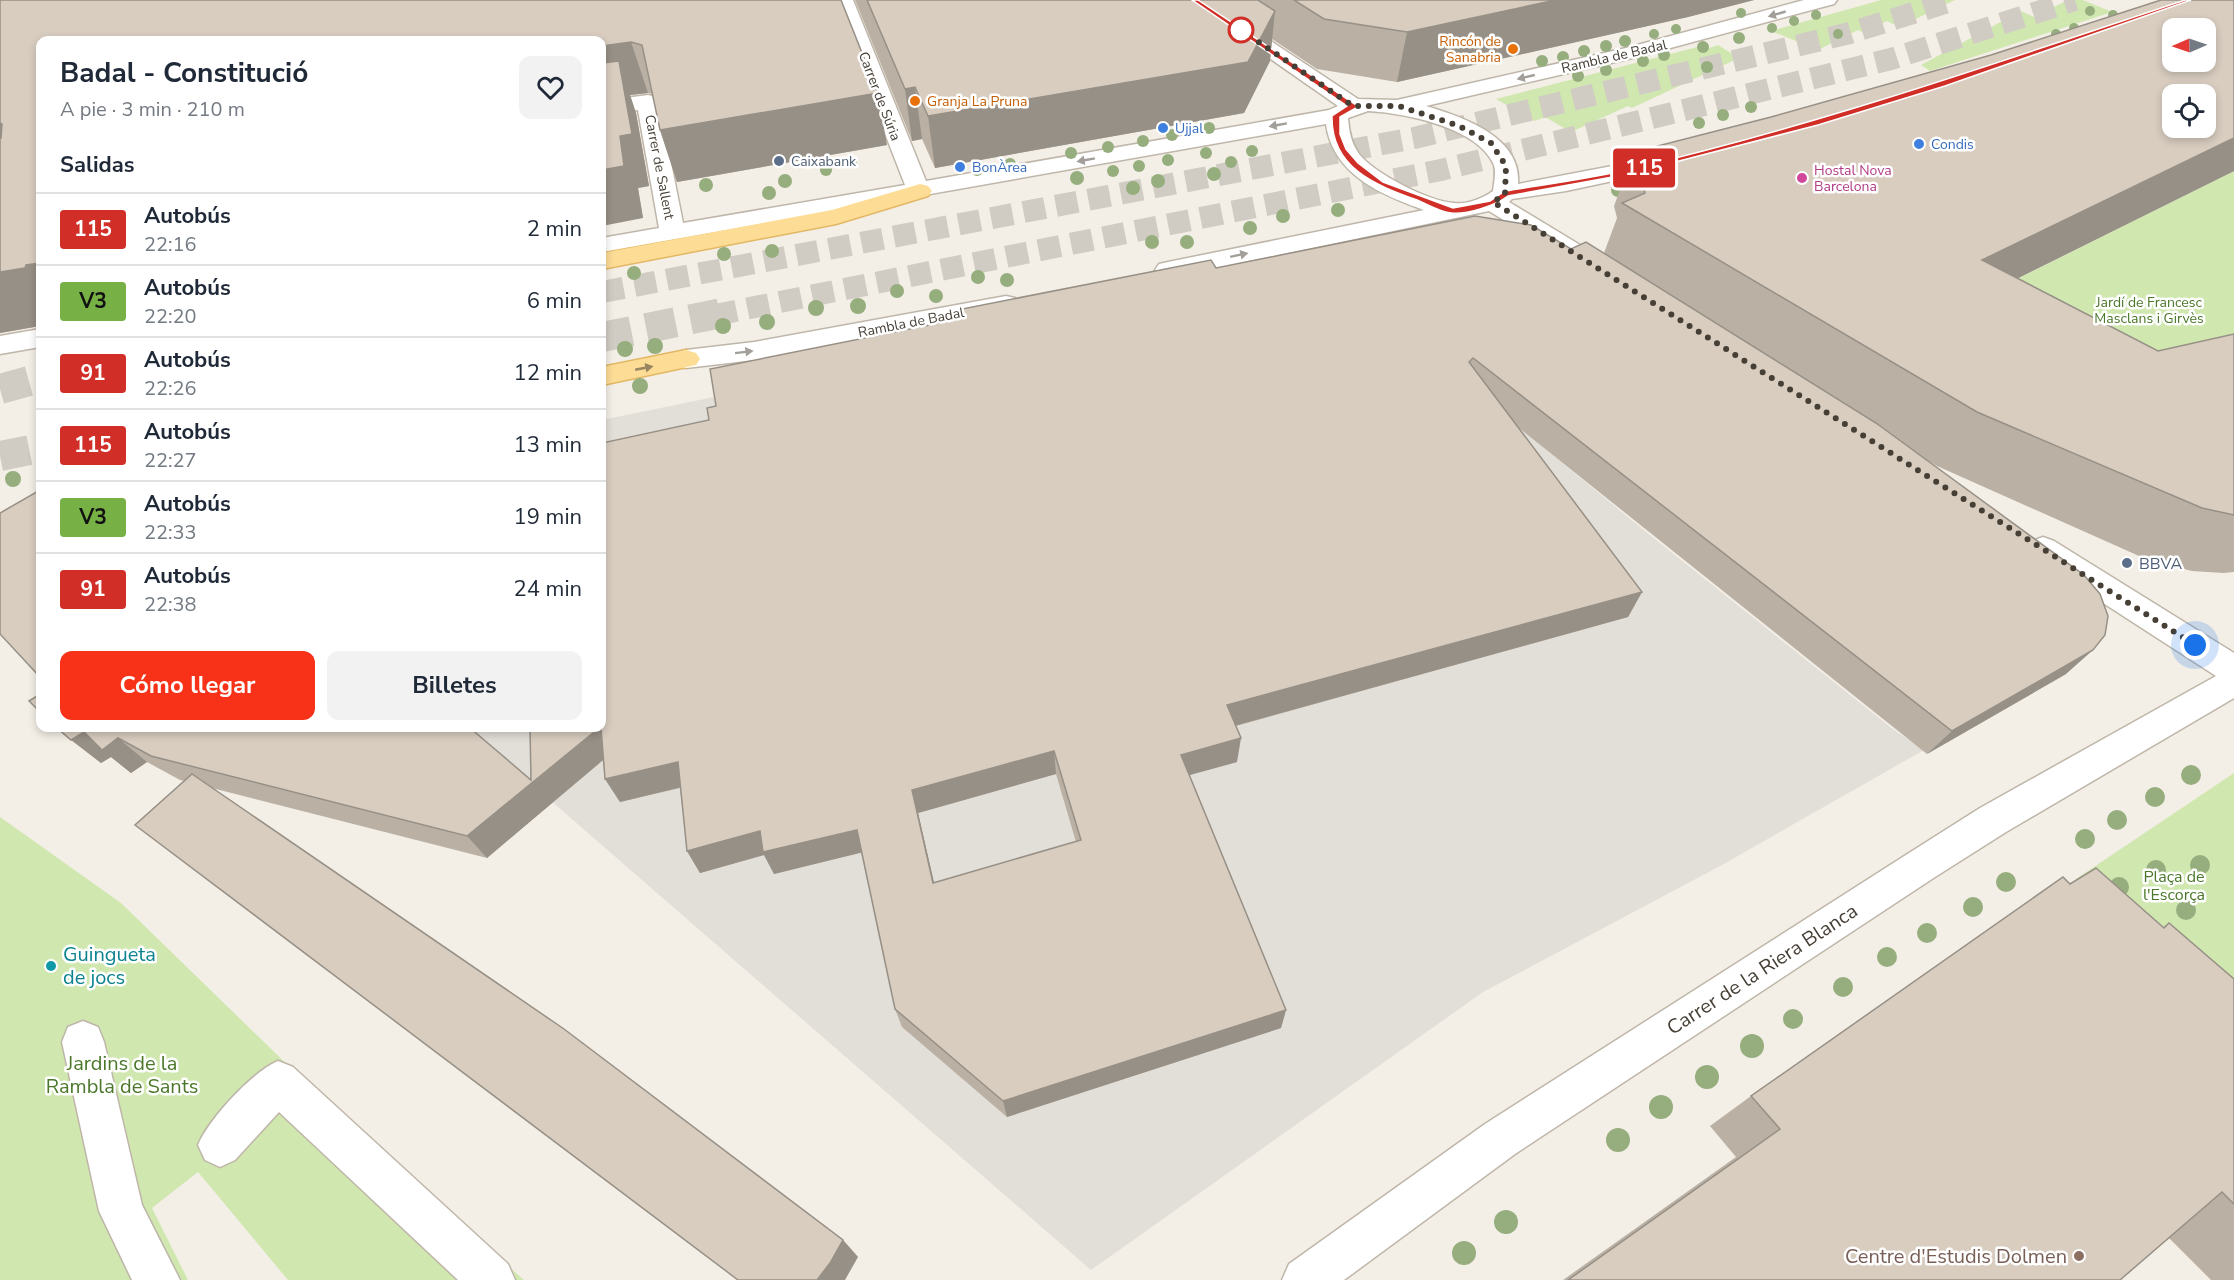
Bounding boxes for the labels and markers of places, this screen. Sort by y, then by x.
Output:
unlabelled marker [1228,17,1254,43]
place label: Rincón de Sanabria [1439,32,1501,67]
marker: Rincón de Sanabria [1506,42,1520,56]
place label: Granja La Pruna [927,92,1027,111]
marker: Granja La Pruna [908,94,922,108]
place label: Ujjal [1175,119,1204,138]
marker: Ujjal [1156,121,1170,135]
place label: Condis [1931,135,1974,154]
marker: Condis [1912,137,1926,151]
place label: Caixabank [791,152,857,171]
marker: Caixabank [772,154,786,168]
place label: BonÀrea [972,158,1027,177]
marker: BonÀrea [953,160,967,174]
place label: Hostal Nova Barcelona [1814,161,1892,196]
marker: Hostal Nova Barcelona [1795,171,1809,185]
place label: BBVA [2139,553,2183,575]
marker: BBVA [2120,556,2134,570]
place label: Guingueta de jocs [63,941,156,991]
marker: Guingueta de jocs [44,959,58,973]
place label: Centre d'Estudis Dolmen [1845,1243,2067,1270]
marker: Centre d'Estudis Dolmen [2072,1249,2086,1263]

